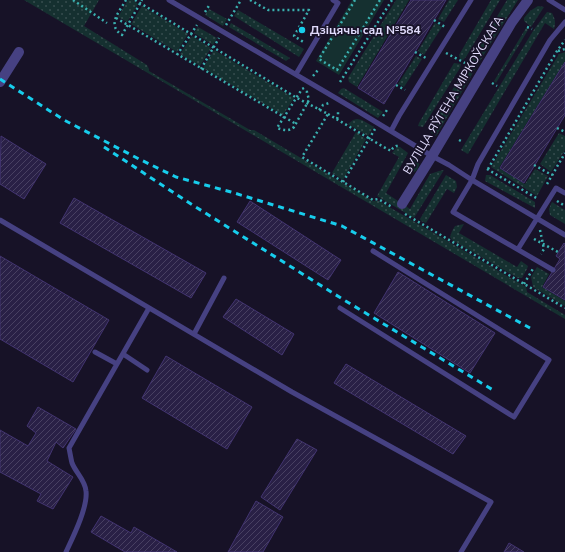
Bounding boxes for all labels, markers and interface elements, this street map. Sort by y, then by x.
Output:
street label: ВУЛІЦА ЯЎГЕНА МІРКОЎСКАГА [399,13,507,177]
place label: Дзіцячы сад №584 [310,22,421,38]
marker: Дзіцячы сад №584 [297,25,307,35]

